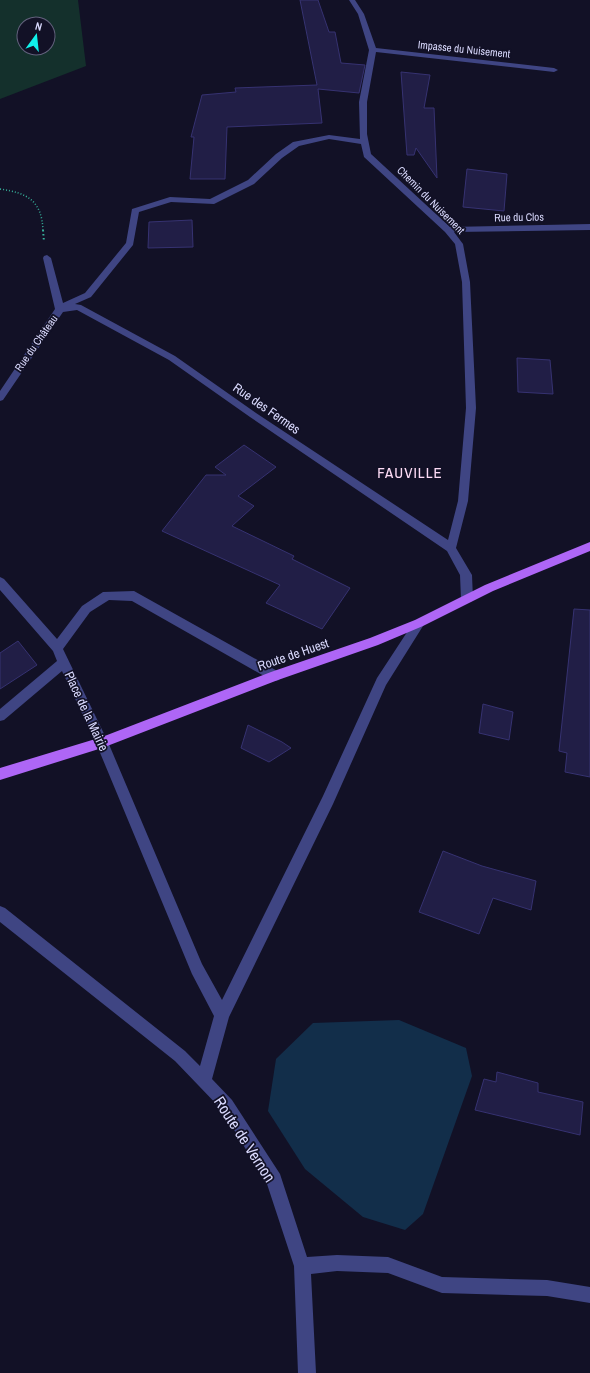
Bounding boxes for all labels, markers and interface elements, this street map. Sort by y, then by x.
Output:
north arrow [16,16,56,56]
text: N [34,19,44,34]
street label: Impasse du Nuisement [417,37,511,61]
street label: Chemin du Nuisement [394,163,468,237]
street label: Rue du Clos [494,210,544,224]
street label: Rue du Château [11,312,61,374]
street label: Rue des Fermes [230,379,304,438]
district label: FAUVILLE [377,462,443,483]
street label: Route de Huest [255,634,331,675]
street label: Place de la Mairie [61,669,112,754]
street label: Route de Vernon [209,1092,281,1186]

